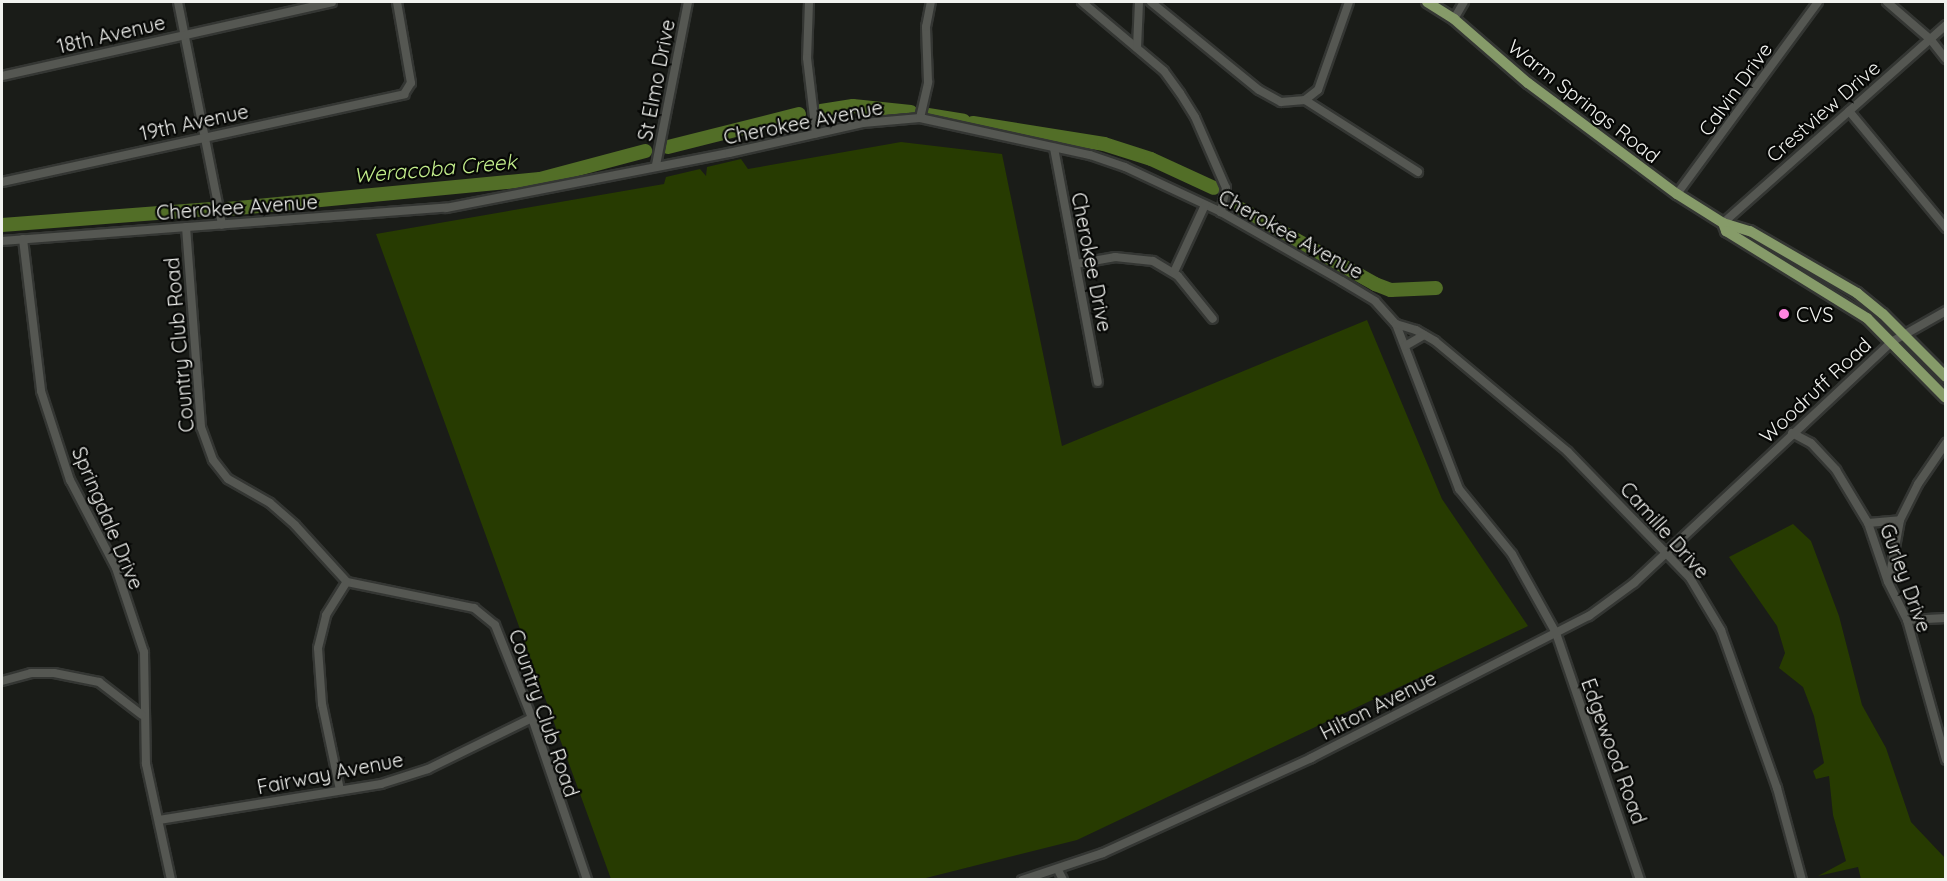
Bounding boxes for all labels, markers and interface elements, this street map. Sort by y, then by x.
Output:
street label: 18th Avenue [55,10,167,58]
street label: St Elmo Drive [632,17,680,143]
street label: Warm Springs Road [1503,34,1665,168]
street label: Calvin Drive [1693,38,1777,140]
street label: Crestview Drive [1761,55,1885,167]
street label: Cherokee Avenue [721,95,885,149]
street label: 19th Avenue [137,99,251,145]
water label: Weracoba Creek [352,148,518,188]
street label: Cherokee Avenue [1214,184,1368,284]
street label: Cherokee Avenue [155,189,319,225]
street label: Cherokee Drive [1067,190,1117,334]
street label: Country Club Road [159,257,199,433]
place label: CVS [1796,302,1833,326]
marker: CVS [1777,307,1791,321]
street label: Woodruff Road [1754,332,1876,448]
street label: Springdale Drive [67,443,149,593]
street label: Camille Drive [1615,477,1715,583]
street label: Gurley Drive [1875,521,1937,635]
street label: Country Club Road [504,626,584,800]
street label: Hilton Avenue [1316,665,1440,745]
street label: Edgewood Road [1577,675,1651,827]
street label: Fairway Avenue [255,747,405,799]

